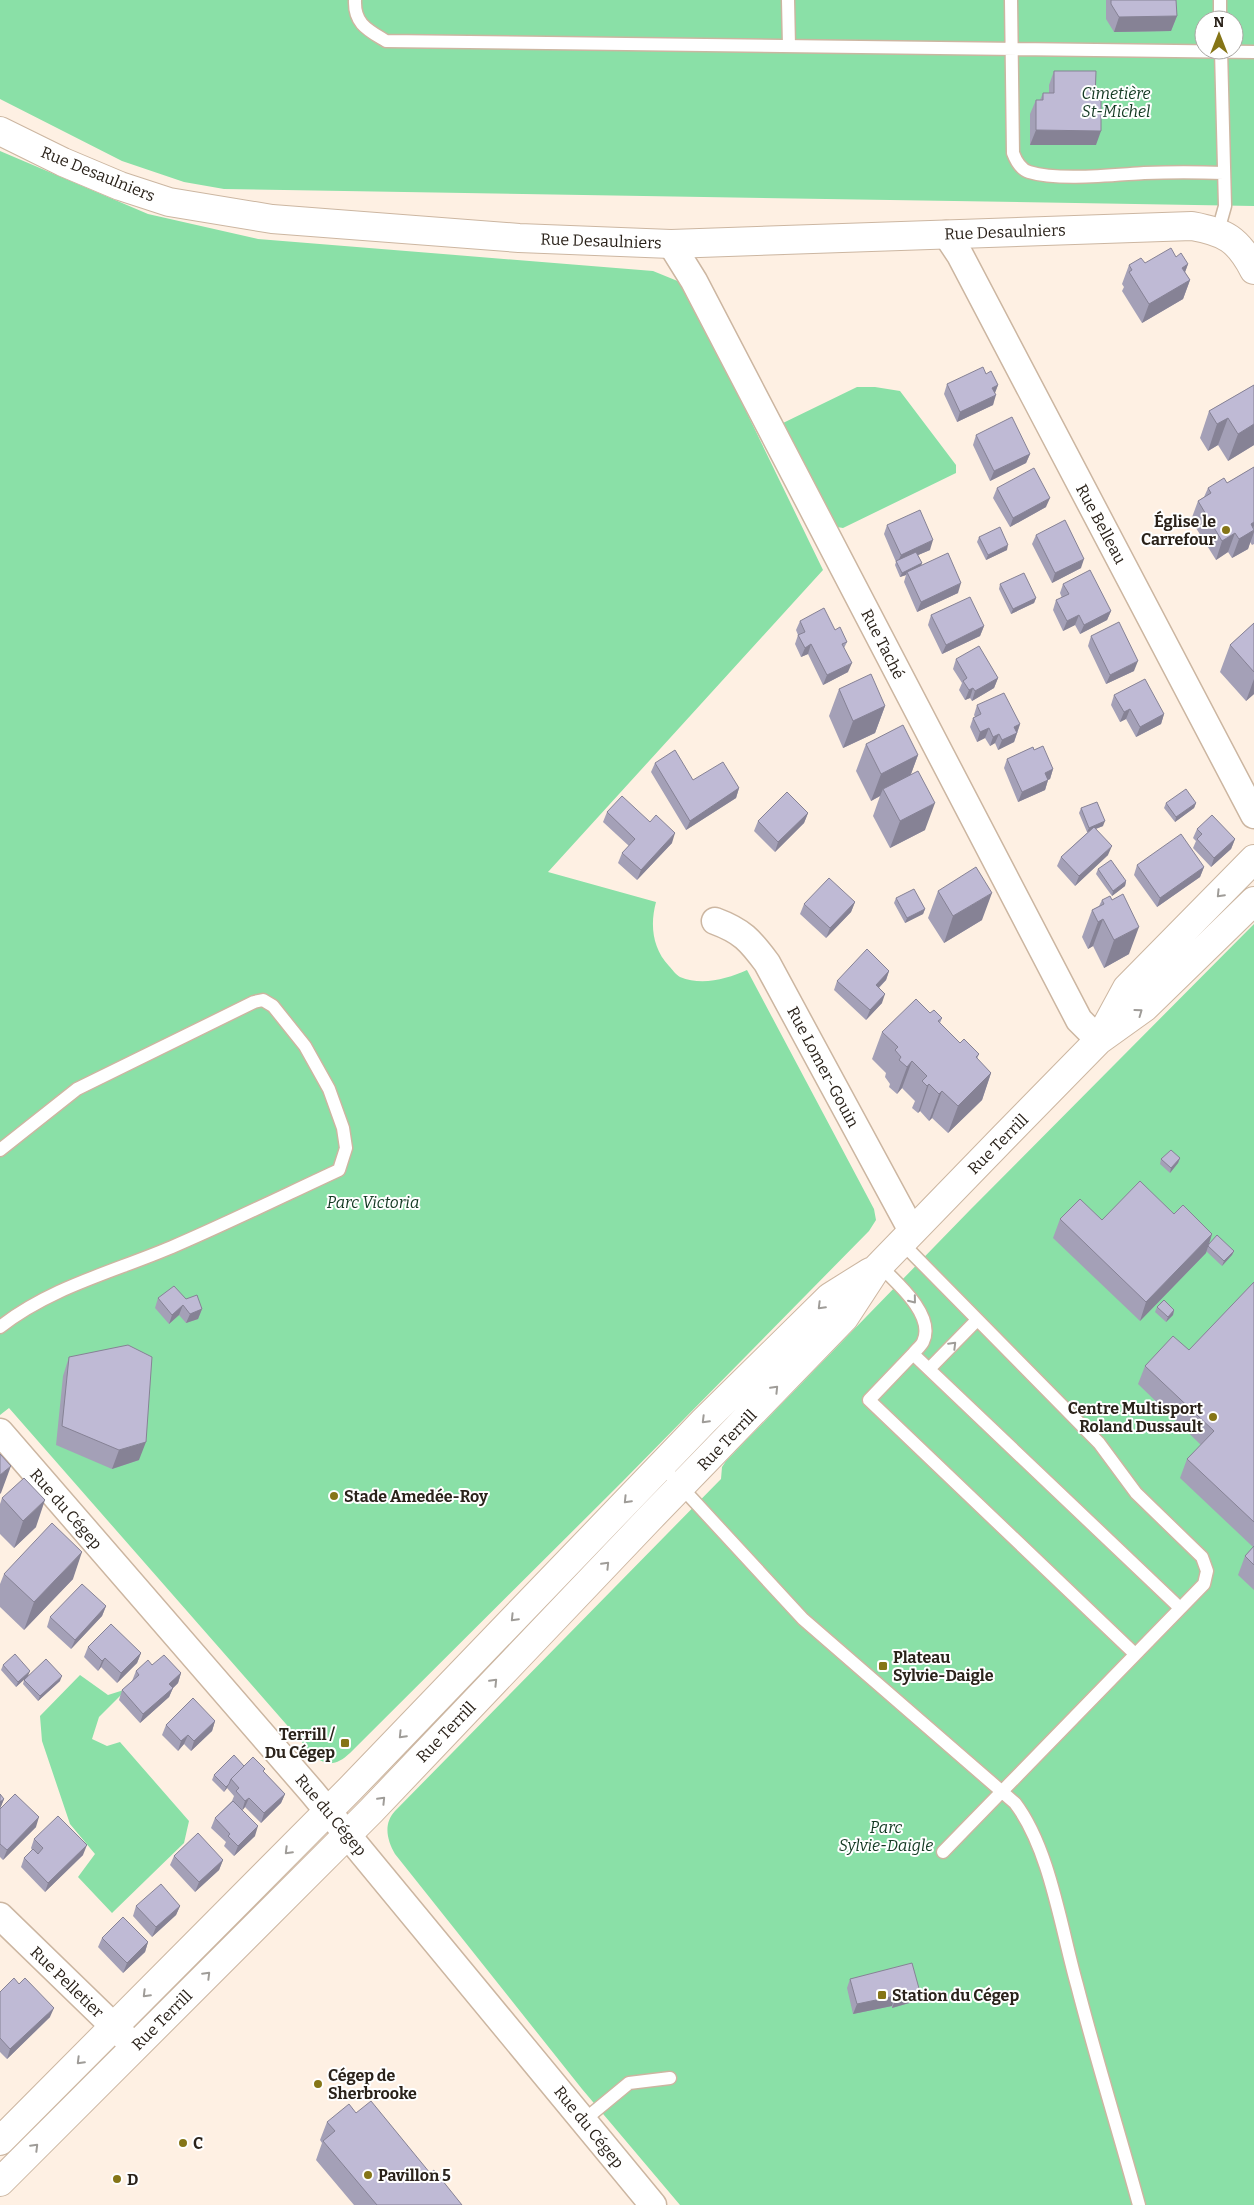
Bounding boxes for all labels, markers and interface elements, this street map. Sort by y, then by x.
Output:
north arrow [1194,10,1244,60]
text: N [1214,14,1225,31]
park label: Cimetière St-Michel [1081,84,1151,121]
street label: Rue Desaulniers [38,142,158,206]
street label: Rue Desaulniers [944,220,1066,244]
street label: Rue Desaulniers [540,229,662,253]
street label: Rue Belleau [1072,481,1130,567]
place label: Église le Carrefour [1141,510,1216,549]
marker: Église le Carrefour [1220,524,1232,536]
street label: Rue Taché [857,606,909,682]
one-way arrow [1217,888,1226,897]
street label: Rue Lomer-Gouin [783,1003,863,1131]
one-way arrow [1133,1009,1143,1018]
street label: Rue Terrill [964,1110,1032,1178]
park label: Parc Victoria [327,1193,419,1212]
one-way arrow [907,1295,916,1304]
one-way arrow [818,1300,827,1309]
one-way arrow [947,1341,956,1350]
one-way arrow [770,1386,779,1395]
place label: Centre Multisport Roland Dussault [1068,1399,1204,1436]
street label: Rue Terrill [693,1405,761,1474]
marker: Centre Multisport Roland Dussault [1207,1411,1219,1423]
one-way arrow [702,1414,711,1423]
street label: Rue du Cégep [26,1465,106,1553]
place label: Stade Amedée-Roy [344,1487,488,1506]
marker: Stade Amedée-Roy [328,1490,340,1502]
one-way arrow [624,1495,633,1504]
one-way arrow [600,1561,609,1570]
one-way arrow [511,1612,520,1621]
place label: Plateau Sylvie-Daigle [893,1648,994,1685]
marker: Plateau Sylvie-Daigle [877,1660,889,1672]
one-way arrow [488,1679,497,1688]
street label: Rue Terrill [412,1697,480,1766]
place label: Terrill / Du Cégep [265,1725,336,1762]
one-way arrow [399,1729,408,1738]
marker: Terrill / Du Cégep [339,1737,351,1749]
street label: Rue du Cégep [291,1770,371,1860]
one-way arrow [376,1797,385,1806]
park label: Parc Sylvie-Daigle [839,1818,933,1855]
one-way arrow [285,1845,294,1854]
street label: Rue Pelletier [26,1942,108,2022]
one-way arrow [201,1972,210,1981]
street label: Rue Terrill [128,1986,196,2054]
place label: Station du Cégep [892,1986,1019,2005]
one-way arrow [143,1988,152,1997]
marker: Station du Cégep [876,1989,888,2001]
one-way arrow [76,2055,85,2064]
place label: Cégep de Sherbrooke [328,2066,417,2103]
marker: Cégep de Sherbrooke [312,2078,324,2090]
street label: Rue du Cégep [550,2082,628,2172]
place label: C [193,2134,203,2153]
marker: C [177,2137,189,2149]
one-way arrow [29,2144,38,2153]
place label: Pavillon 5 [378,2166,451,2185]
marker: Pavillon 5 [362,2169,374,2181]
place label: D [127,2170,138,2189]
marker: D [111,2173,123,2185]

